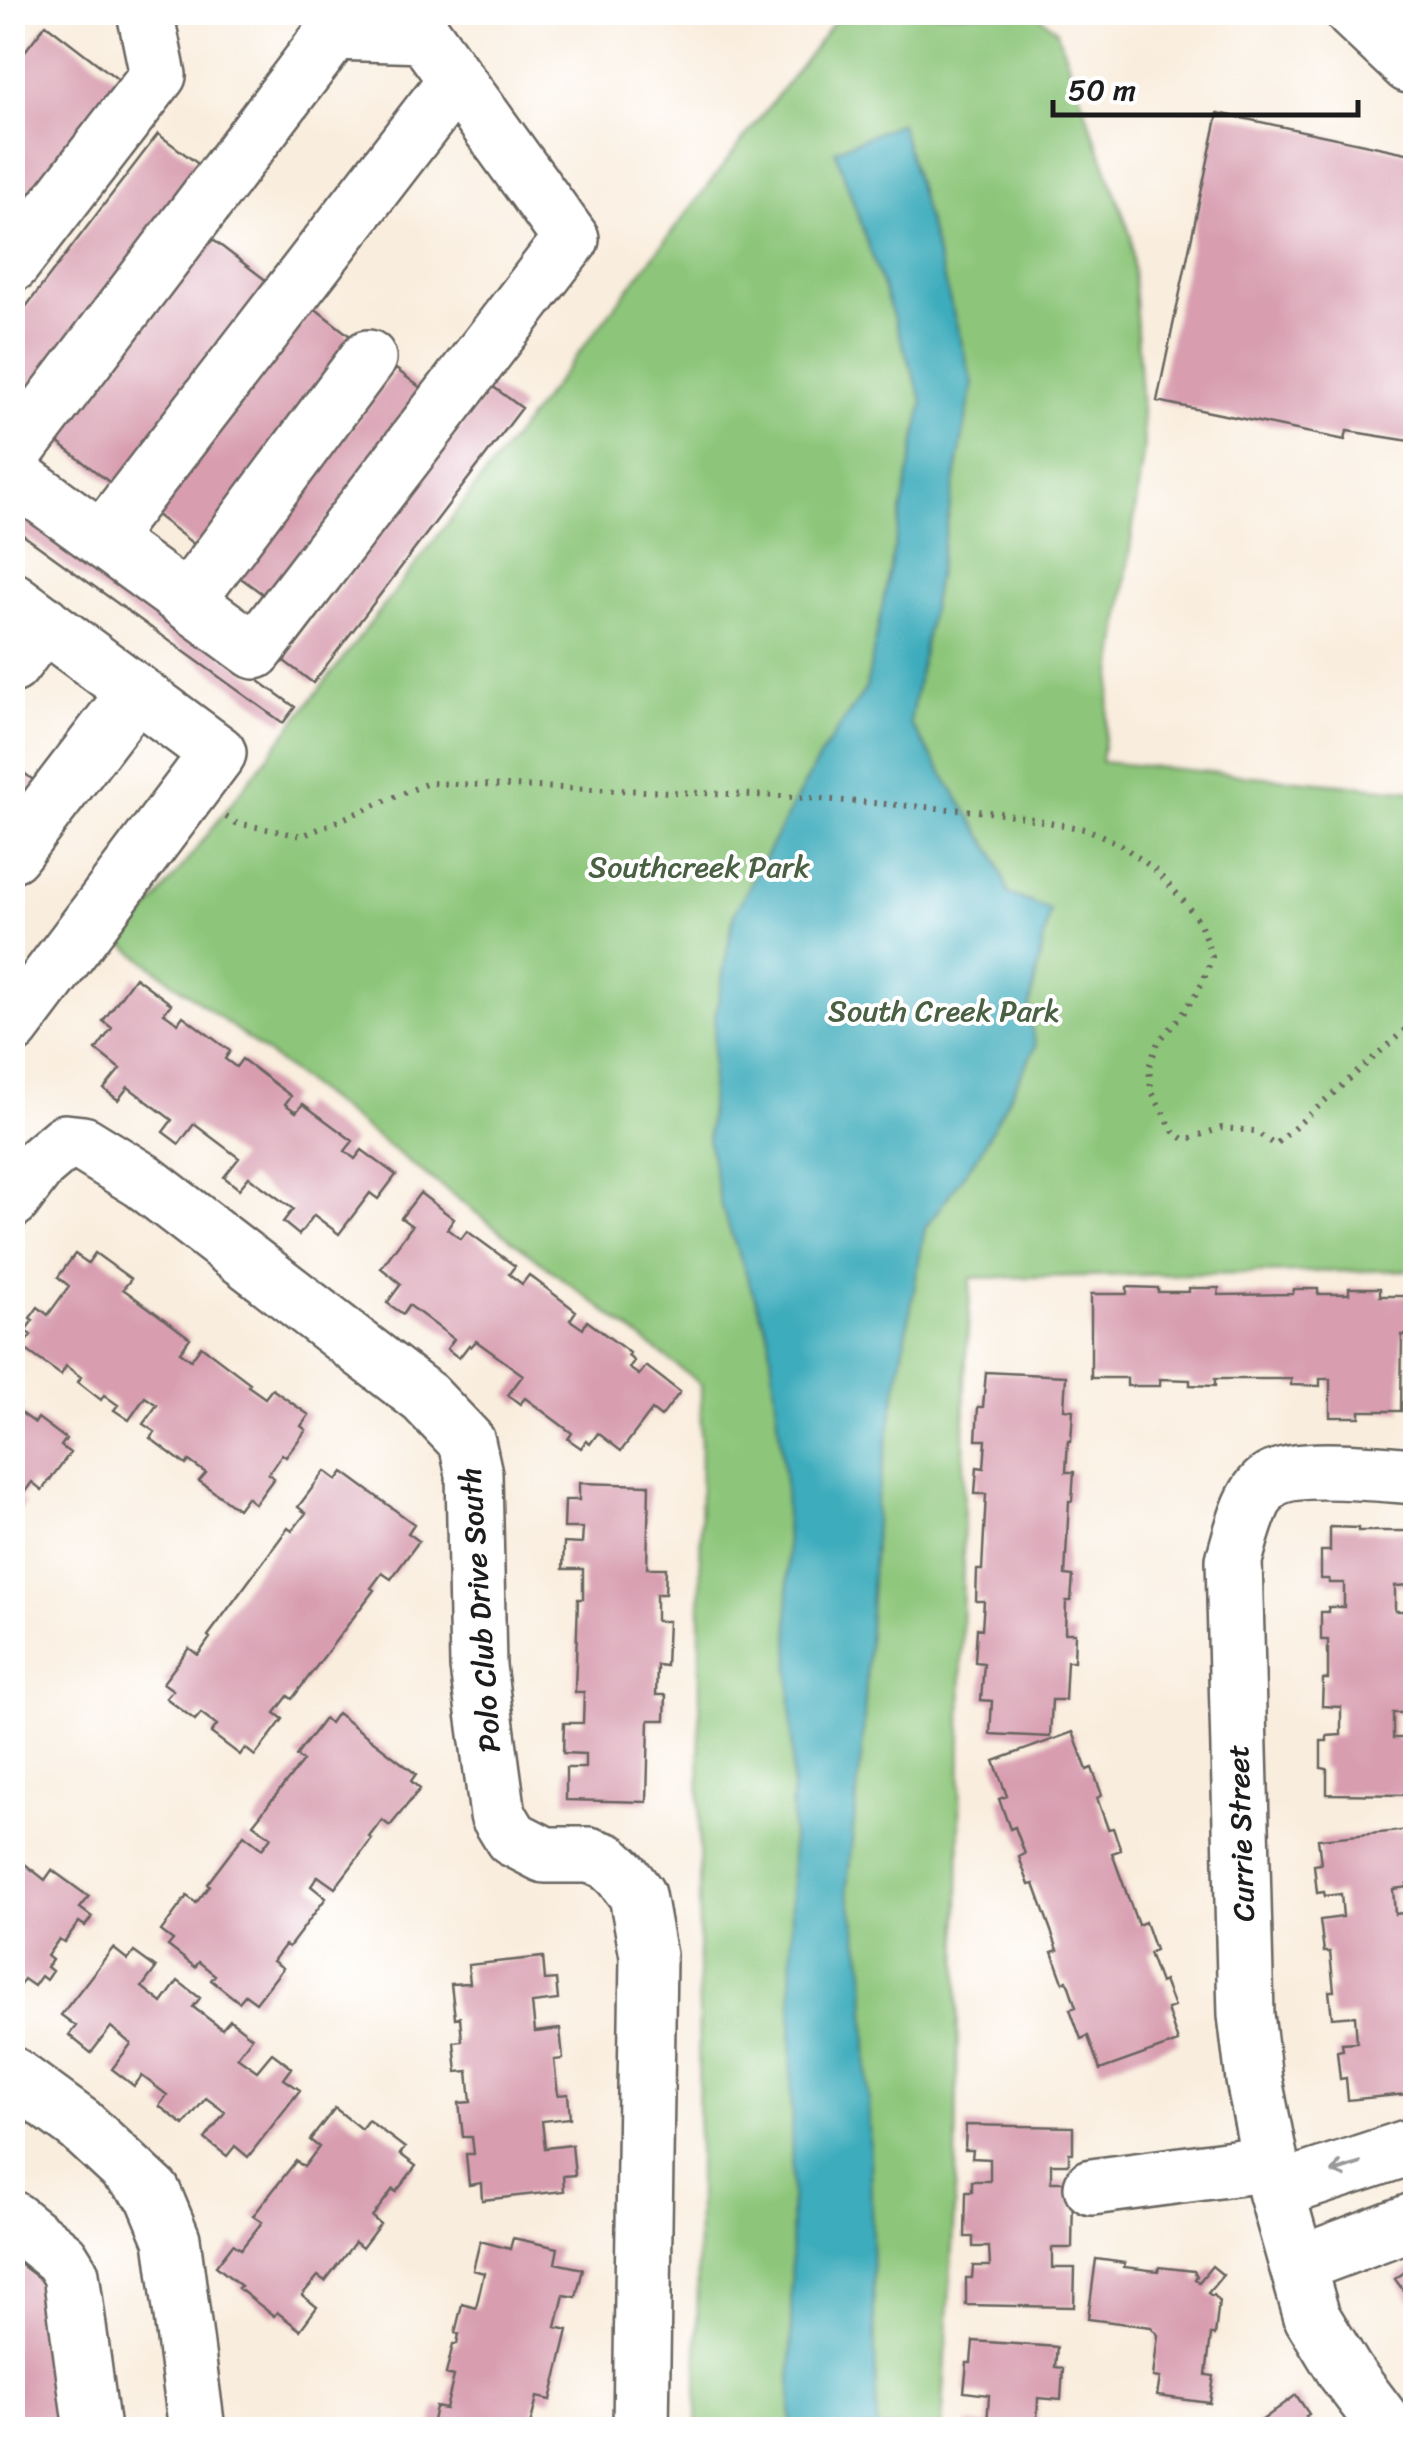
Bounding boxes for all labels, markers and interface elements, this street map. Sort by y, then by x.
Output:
scale bar [1053,55,1358,117]
text: 50 m [1068,63,1136,117]
park label: Southcreek Park [588,840,811,894]
park label: South Creek Park [828,984,1060,1038]
street label: Polo Club Drive South [443,1466,517,1754]
street label: Currie Street [1211,1744,1271,1922]
one-way arrow [1330,2161,1362,2179]

